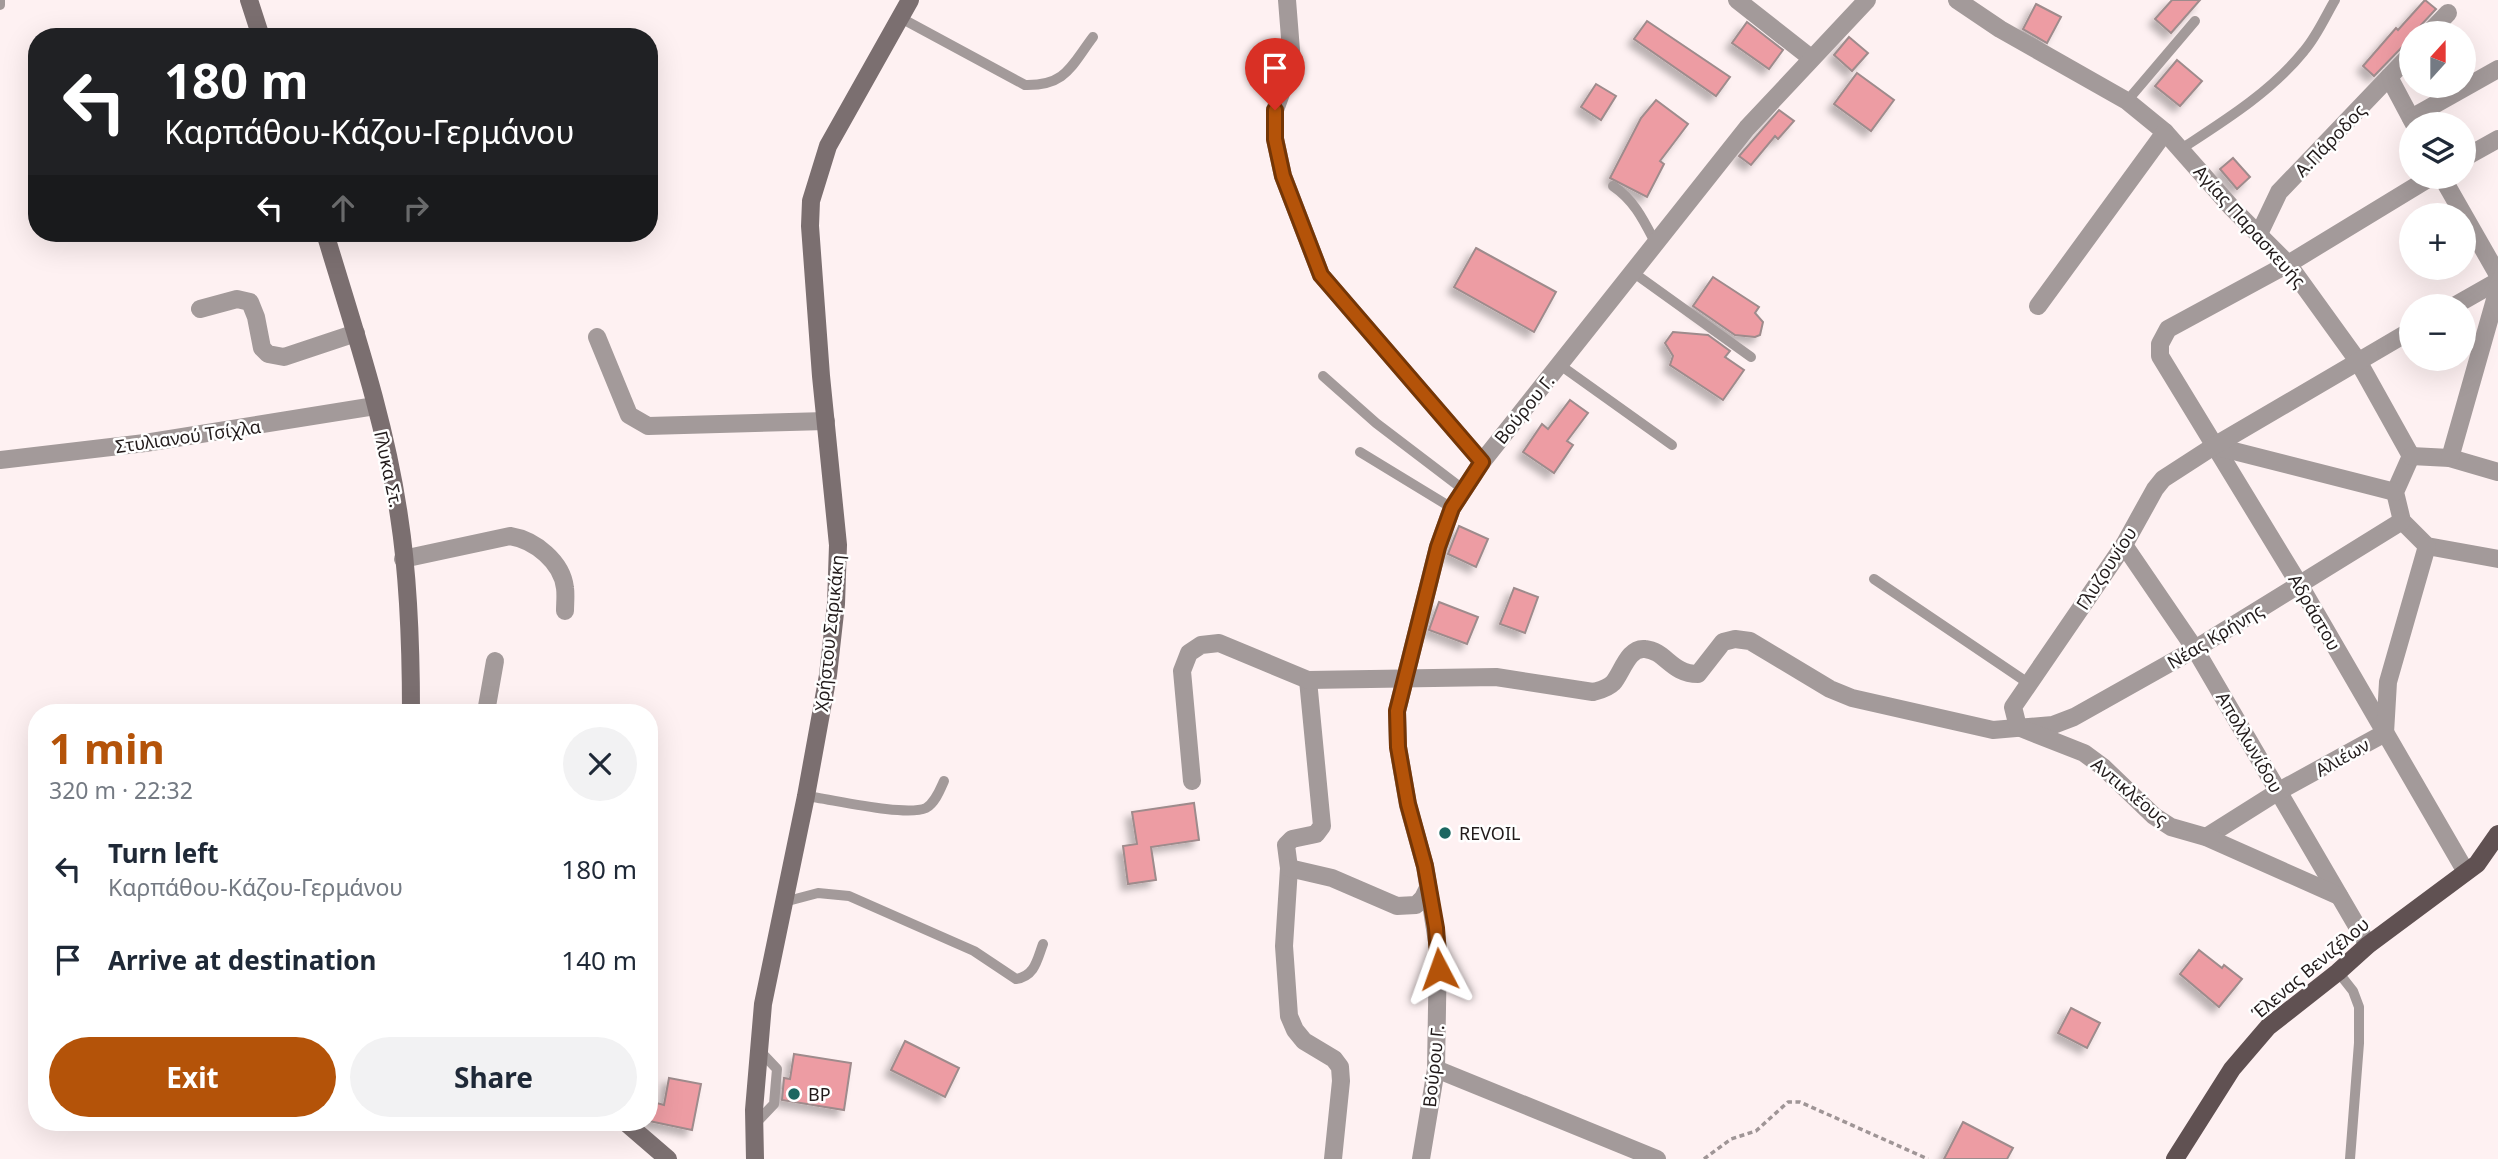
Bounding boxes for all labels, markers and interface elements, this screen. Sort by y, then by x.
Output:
north arrow [2399,21,2476,98]
map controls [2399,21,2476,371]
pin [1245,38,1305,110]
text: 180 m [164,47,309,113]
icon: arrive [1256,49,1294,87]
icon: left [49,56,140,147]
street label: Α.Πάροδος [2289,98,2371,182]
text: Καρπάθου-Κάζου-Γερμάνου [164,110,575,153]
button: layers [2399,112,2476,189]
street label: Αγίας Παρασκευής [2189,160,2311,292]
icon: left [251,189,289,227]
icon: ahead [324,189,362,227]
icon: right [397,189,435,227]
button: + [2399,203,2476,280]
button: − [2399,294,2476,371]
street label: Βούρου Γ. [1489,369,1559,449]
street label: Στυλιανού Τσίχλα [114,414,262,458]
street label: Γλυκα Στ. [369,428,409,510]
street label: Γλυζουνίου [2070,522,2142,614]
street label: Χρήστου Σαρικάκη [809,553,849,713]
street label: Αδράστου [2283,569,2347,655]
street label: Νέας Κρήνης [2162,598,2268,674]
street label: Απολλωνίδου [2211,687,2289,797]
text: 1 min [49,719,165,776]
button: close [563,727,637,801]
street label: Αλιέων [2311,732,2373,782]
street label: Αντικλέους [2087,752,2174,830]
text: 320 m · 22:32 [49,774,193,806]
place label: REVOIL [1459,821,1520,845]
marker: REVOIL [1437,825,1453,841]
text: Turn left [108,835,219,871]
icon: left [49,850,87,888]
text: 180 m [561,851,637,887]
text: Καρπάθου-Κάζου-Γερμάνου [108,871,403,903]
street label: Έλενας Βενιζέλου [2246,912,2374,1024]
position arrow [1402,932,1476,1006]
icon: arrive [49,941,87,979]
text: Arrive at destination [108,942,377,978]
text: 140 m [561,942,637,978]
street label: Βούρου Γ. [1417,1024,1449,1108]
button: Exit [49,1037,336,1117]
button: Share [350,1037,637,1117]
place label: BP [808,1082,831,1106]
marker: BP [786,1086,802,1102]

